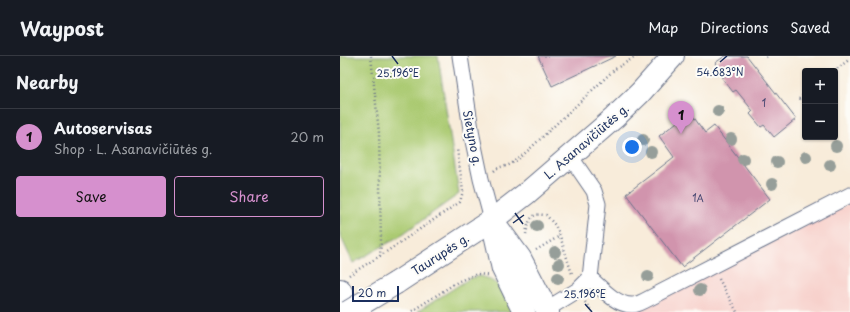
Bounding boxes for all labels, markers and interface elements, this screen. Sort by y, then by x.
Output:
text: Waypost [20,14,104,42]
text: Map [648,17,678,38]
text: Directions [700,17,768,38]
text: Saved [790,17,830,38]
text: 54.683°N [696,64,744,79]
text: 25.196°E [377,65,419,80]
map controls [802,68,838,140]
button: + [802,68,838,104]
text: Nearby [16,69,78,95]
house number: 1 [762,95,766,110]
street label: L. Asanavičiūtės g. [540,99,632,183]
pin: 1 [668,101,694,134]
button: − [802,104,838,140]
street label: Sietyno g. [459,109,487,167]
text: Autoservisas [54,116,152,139]
text: 1 [26,127,32,146]
text: 20 m [290,127,324,146]
your location [622,137,642,157]
text: Shop · L. Asanavičiūtės g. [54,139,212,158]
button: Save [16,176,166,217]
button: Share [174,176,324,217]
house number: 1A [692,190,704,205]
street label: Taurupės g. [408,229,472,279]
scale bar [352,284,399,303]
text: 20 m [358,284,386,301]
text: 25.196°E [564,286,606,301]

